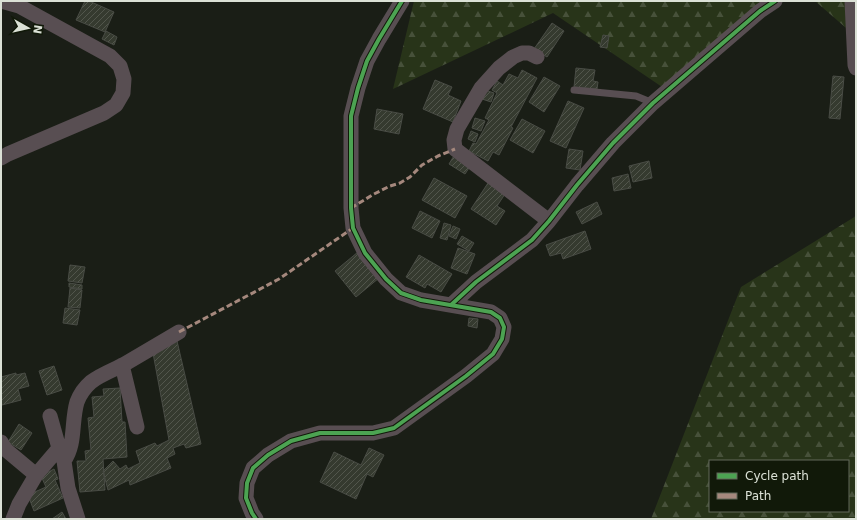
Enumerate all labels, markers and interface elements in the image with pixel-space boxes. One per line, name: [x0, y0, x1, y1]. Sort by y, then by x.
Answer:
north arrow: [8, 8, 48, 48]
text: N: [30, 24, 44, 35]
legend: [709, 460, 849, 512]
text: Cycle path: [745, 469, 809, 483]
text: Path: [745, 489, 771, 503]

